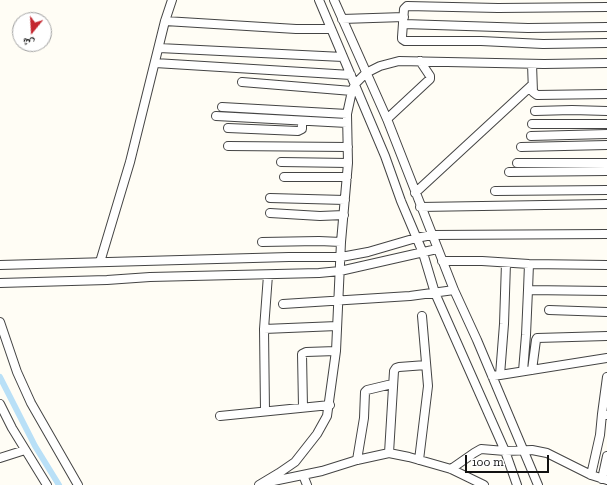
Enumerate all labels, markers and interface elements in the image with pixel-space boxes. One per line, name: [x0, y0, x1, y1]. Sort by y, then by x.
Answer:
north arrow: [12, 12, 52, 52]
text: ش: [21, 35, 36, 51]
scale bar: [467, 447, 551, 473]
text: 100 m: [472, 455, 504, 469]

